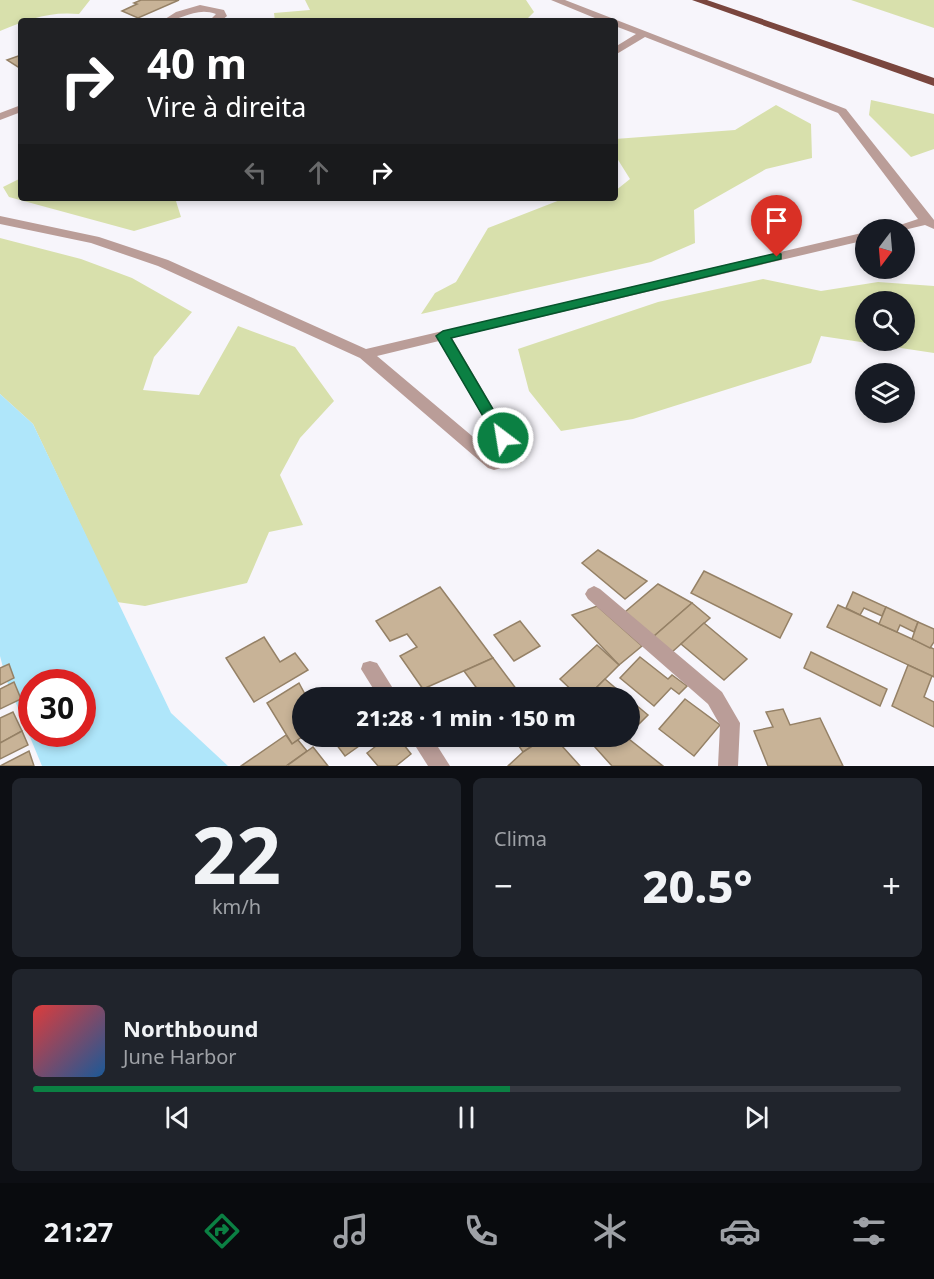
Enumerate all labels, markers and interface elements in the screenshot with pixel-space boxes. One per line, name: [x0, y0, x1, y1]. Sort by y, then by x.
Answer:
text: 40 m: [147, 34, 247, 91]
icon: right: [48, 42, 126, 120]
text: Vire à direita: [147, 88, 306, 125]
icon: left: [239, 156, 272, 189]
icon: ahead: [302, 156, 335, 189]
icon: right: [365, 156, 398, 189]
pin: [751, 195, 802, 257]
icon: arrive: [760, 204, 793, 237]
north arrow: [855, 219, 915, 279]
map controls: [855, 219, 915, 423]
button: search: [855, 291, 915, 351]
button: layers: [855, 363, 915, 423]
position arrow: [471, 406, 535, 470]
speed limit sign: 30: [18, 669, 96, 747]
text: 21:28 · 1 min · 150 m: [356, 702, 576, 732]
text: 22: [192, 801, 281, 907]
text: Clima: [494, 825, 547, 852]
text: 20.5°: [643, 855, 752, 916]
text: −: [494, 863, 513, 908]
text: +: [882, 863, 901, 908]
text: km/h: [212, 893, 261, 920]
text: Northbound: [123, 1013, 258, 1043]
text: June Harbor: [123, 1043, 237, 1070]
icon: previous: [161, 1101, 194, 1134]
icon: pause: [450, 1101, 483, 1134]
icon: next: [740, 1101, 773, 1134]
icon: directions: [201, 1210, 243, 1252]
icon: music: [330, 1210, 372, 1252]
icon: phone: [460, 1210, 502, 1252]
icon: climate: [589, 1210, 631, 1252]
icon: car: [719, 1210, 761, 1252]
icon: filters: [848, 1210, 890, 1252]
text: 21:27: [44, 1213, 113, 1250]

